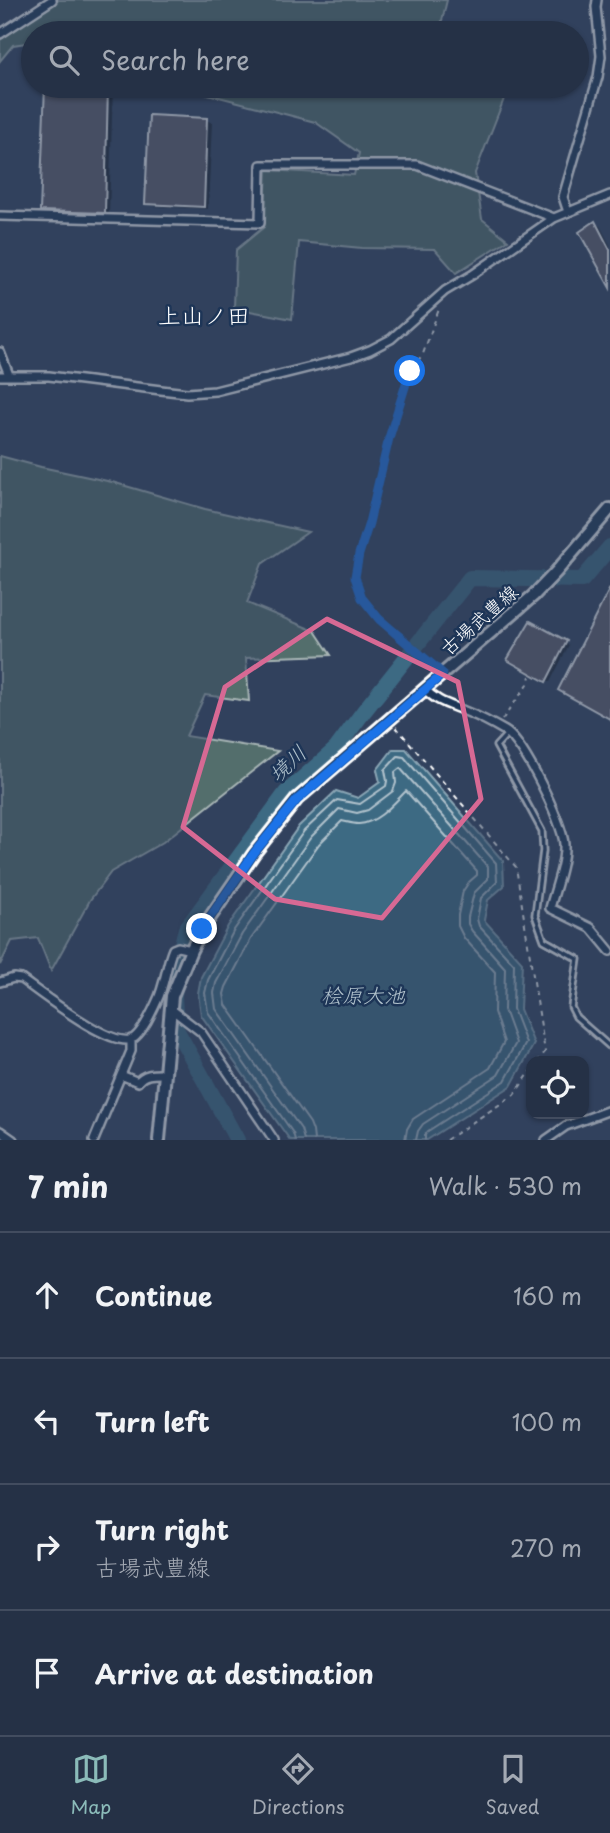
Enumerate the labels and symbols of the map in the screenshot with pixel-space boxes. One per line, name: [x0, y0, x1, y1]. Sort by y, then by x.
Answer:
district label: 上山ノ田: [158, 297, 250, 332]
route start: [394, 355, 425, 386]
street label: 古場武豊線: [433, 578, 523, 661]
water label: 境川: [260, 737, 313, 789]
route end: [186, 913, 217, 944]
water label: 桧原大池: [321, 978, 406, 1010]

